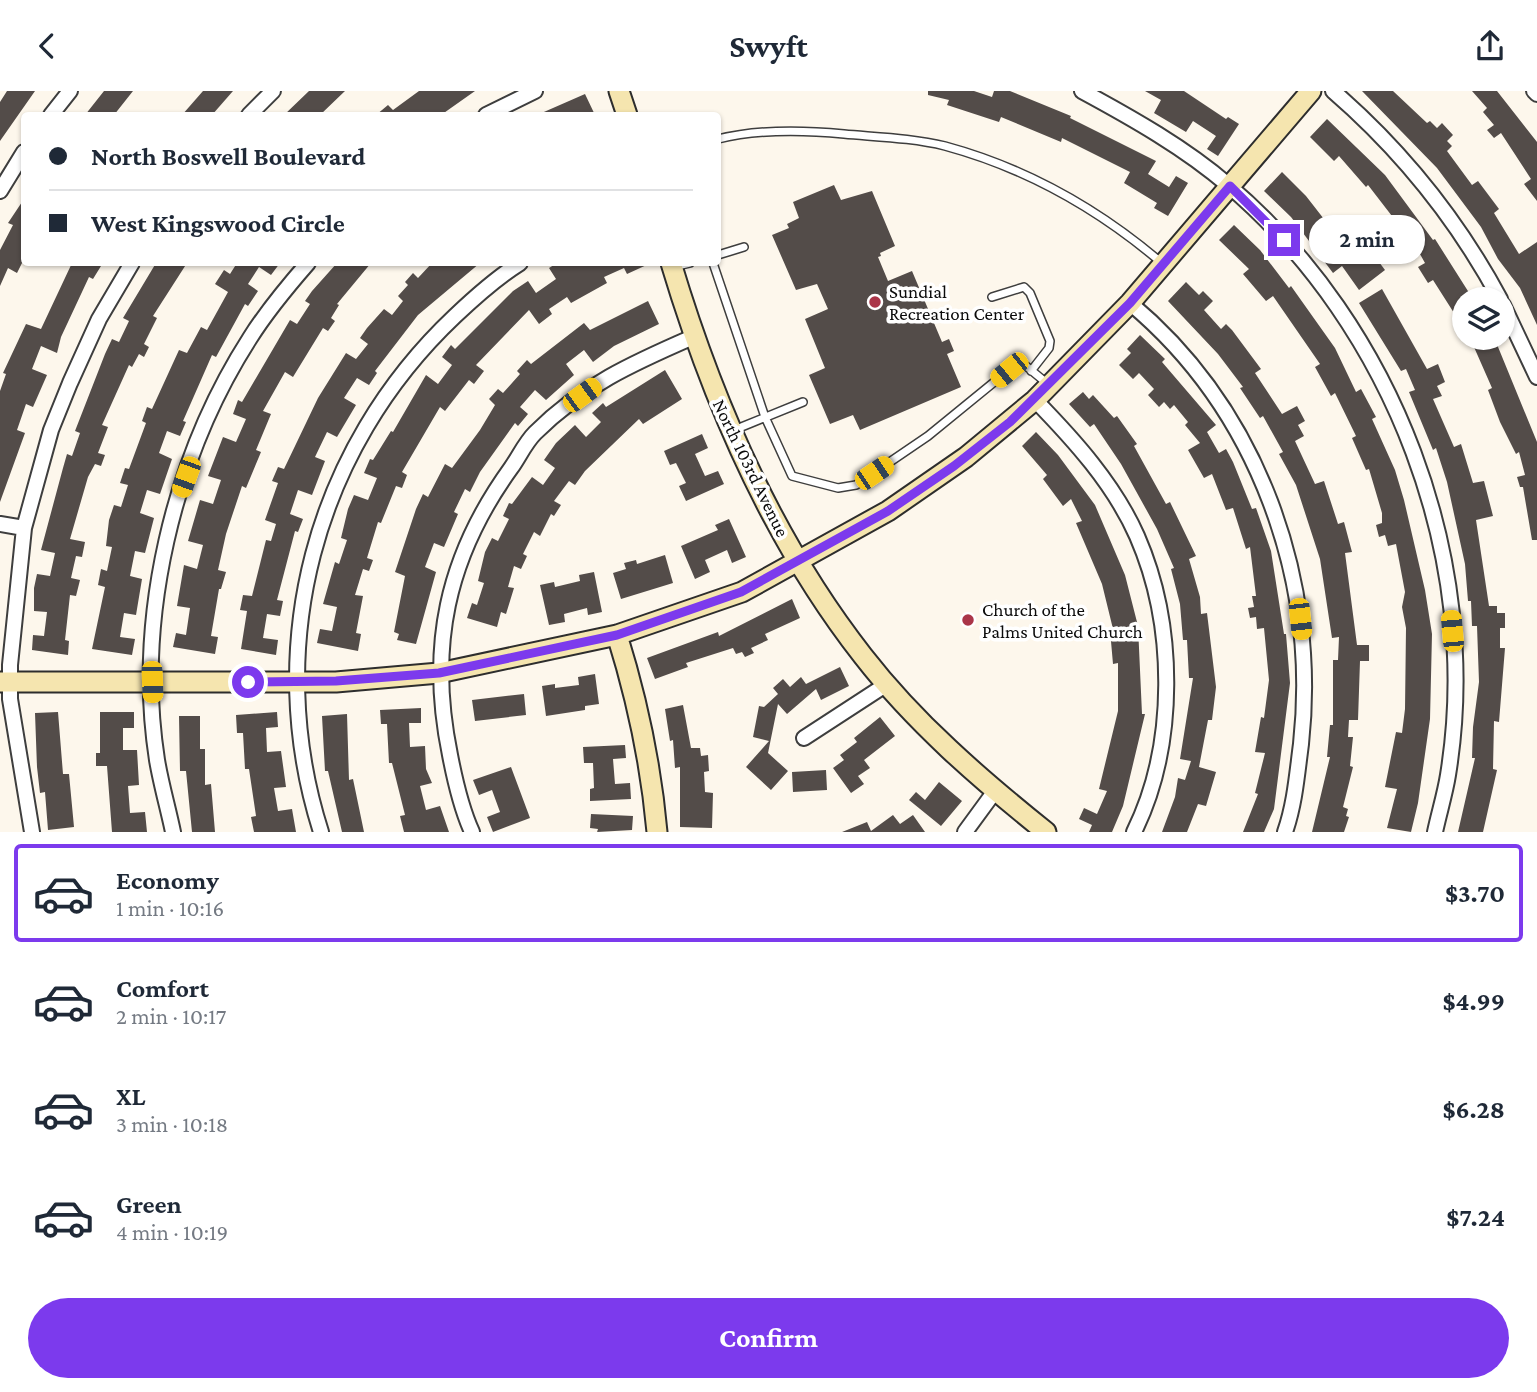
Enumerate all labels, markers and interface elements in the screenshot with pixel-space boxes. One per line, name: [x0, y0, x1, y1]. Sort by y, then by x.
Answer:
icon: back: [28, 27, 66, 65]
icon: share: [1471, 27, 1509, 65]
text: Swyft: [729, 28, 808, 64]
text: North Boswell Boulevard: [91, 142, 365, 171]
text: West Kingswood Circle: [91, 209, 345, 238]
callout: 2 min: [1308, 215, 1424, 265]
route end: [1268, 224, 1300, 256]
text: 2 min: [1339, 226, 1395, 252]
place label: Sundial Recreation Center: [889, 281, 1025, 324]
map controls: [1452, 287, 1515, 350]
button: layers: [1452, 287, 1515, 350]
marker: Sundial Recreation Center: [867, 294, 883, 310]
car: [987, 349, 1032, 391]
car: [559, 374, 606, 416]
street label: North 103rd Avenue: [709, 396, 793, 540]
car: [851, 453, 898, 493]
car: [169, 454, 204, 500]
car: [1288, 597, 1313, 641]
place label: Church of the Palms United Church: [982, 599, 1143, 642]
car: [1440, 609, 1465, 653]
marker: Church of the Palms United Church: [960, 612, 976, 628]
car: [141, 661, 164, 703]
route start: [232, 666, 264, 698]
icon: car: [32, 862, 95, 925]
text: Economy: [116, 866, 219, 895]
text: $3.70: [1445, 879, 1505, 908]
text: 1 min · 10:16: [116, 895, 224, 921]
icon: car: [32, 970, 95, 1033]
text: Comfort: [116, 974, 209, 1003]
text: $4.99: [1443, 987, 1505, 1016]
text: 2 min · 10:17: [116, 1003, 226, 1029]
icon: car: [32, 1078, 95, 1141]
text: XL: [116, 1082, 145, 1111]
text: $6.28: [1442, 1095, 1505, 1124]
text: 3 min · 10:18: [116, 1111, 228, 1137]
icon: car: [32, 1186, 95, 1249]
text: Green: [116, 1190, 182, 1219]
text: $7.24: [1446, 1203, 1505, 1232]
text: 4 min · 10:19: [116, 1219, 228, 1245]
button: Confirm: [28, 1298, 1509, 1378]

